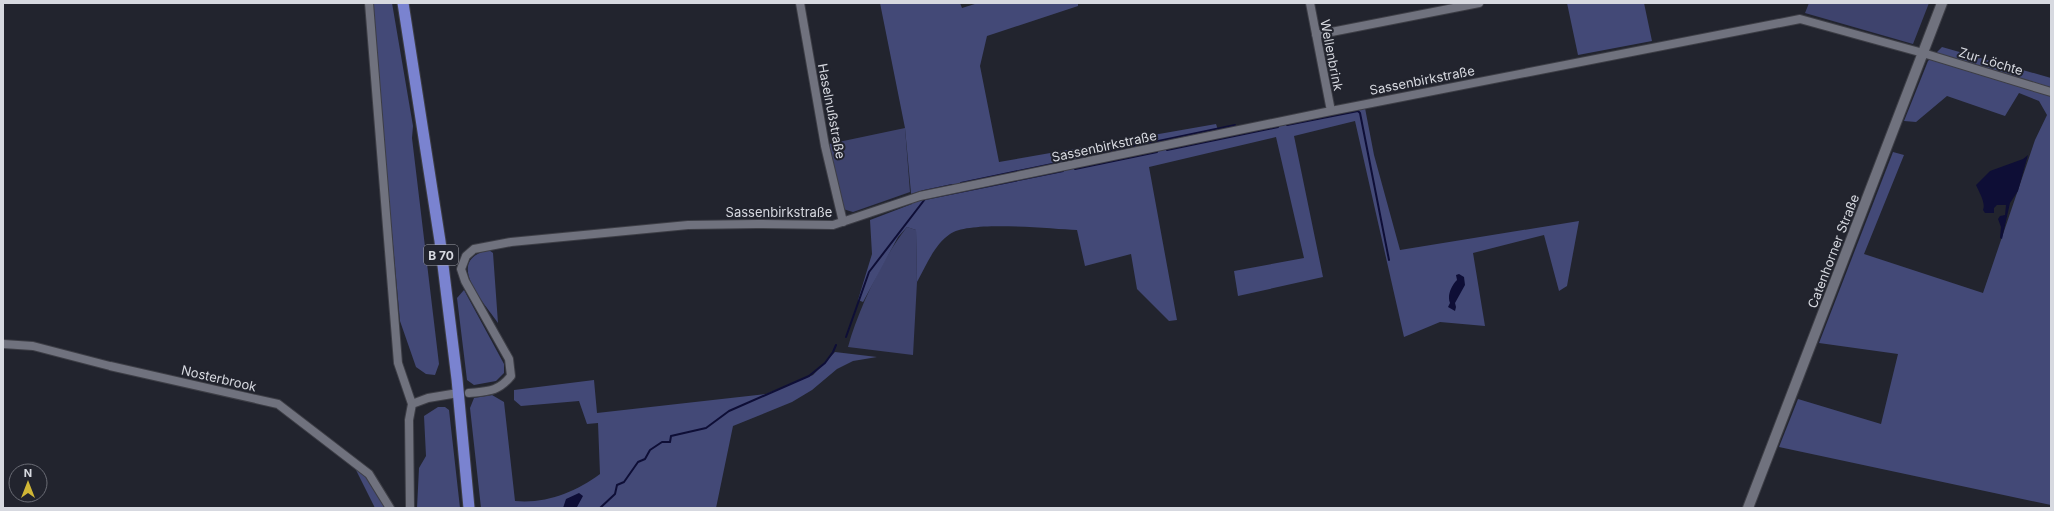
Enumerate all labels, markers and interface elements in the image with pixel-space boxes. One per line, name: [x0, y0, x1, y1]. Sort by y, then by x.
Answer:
street label: Wellenbrink: [1317, 18, 1347, 92]
street label: Zur Löchte: [1957, 44, 2025, 78]
street label: Haselnußstraße: [815, 62, 849, 160]
street label: Sassenbirkstraße: [1368, 62, 1476, 98]
street label: Sassenbirkstraße: [1050, 127, 1158, 165]
street label: Catenhorner Straße: [1804, 192, 1862, 310]
street label: Sassenbirkstraße: [726, 204, 832, 220]
road number: B 70: [424, 245, 458, 265]
street label: Nosterbrook: [180, 362, 258, 394]
north arrow: [8, 463, 48, 503]
text: N: [24, 466, 32, 480]

